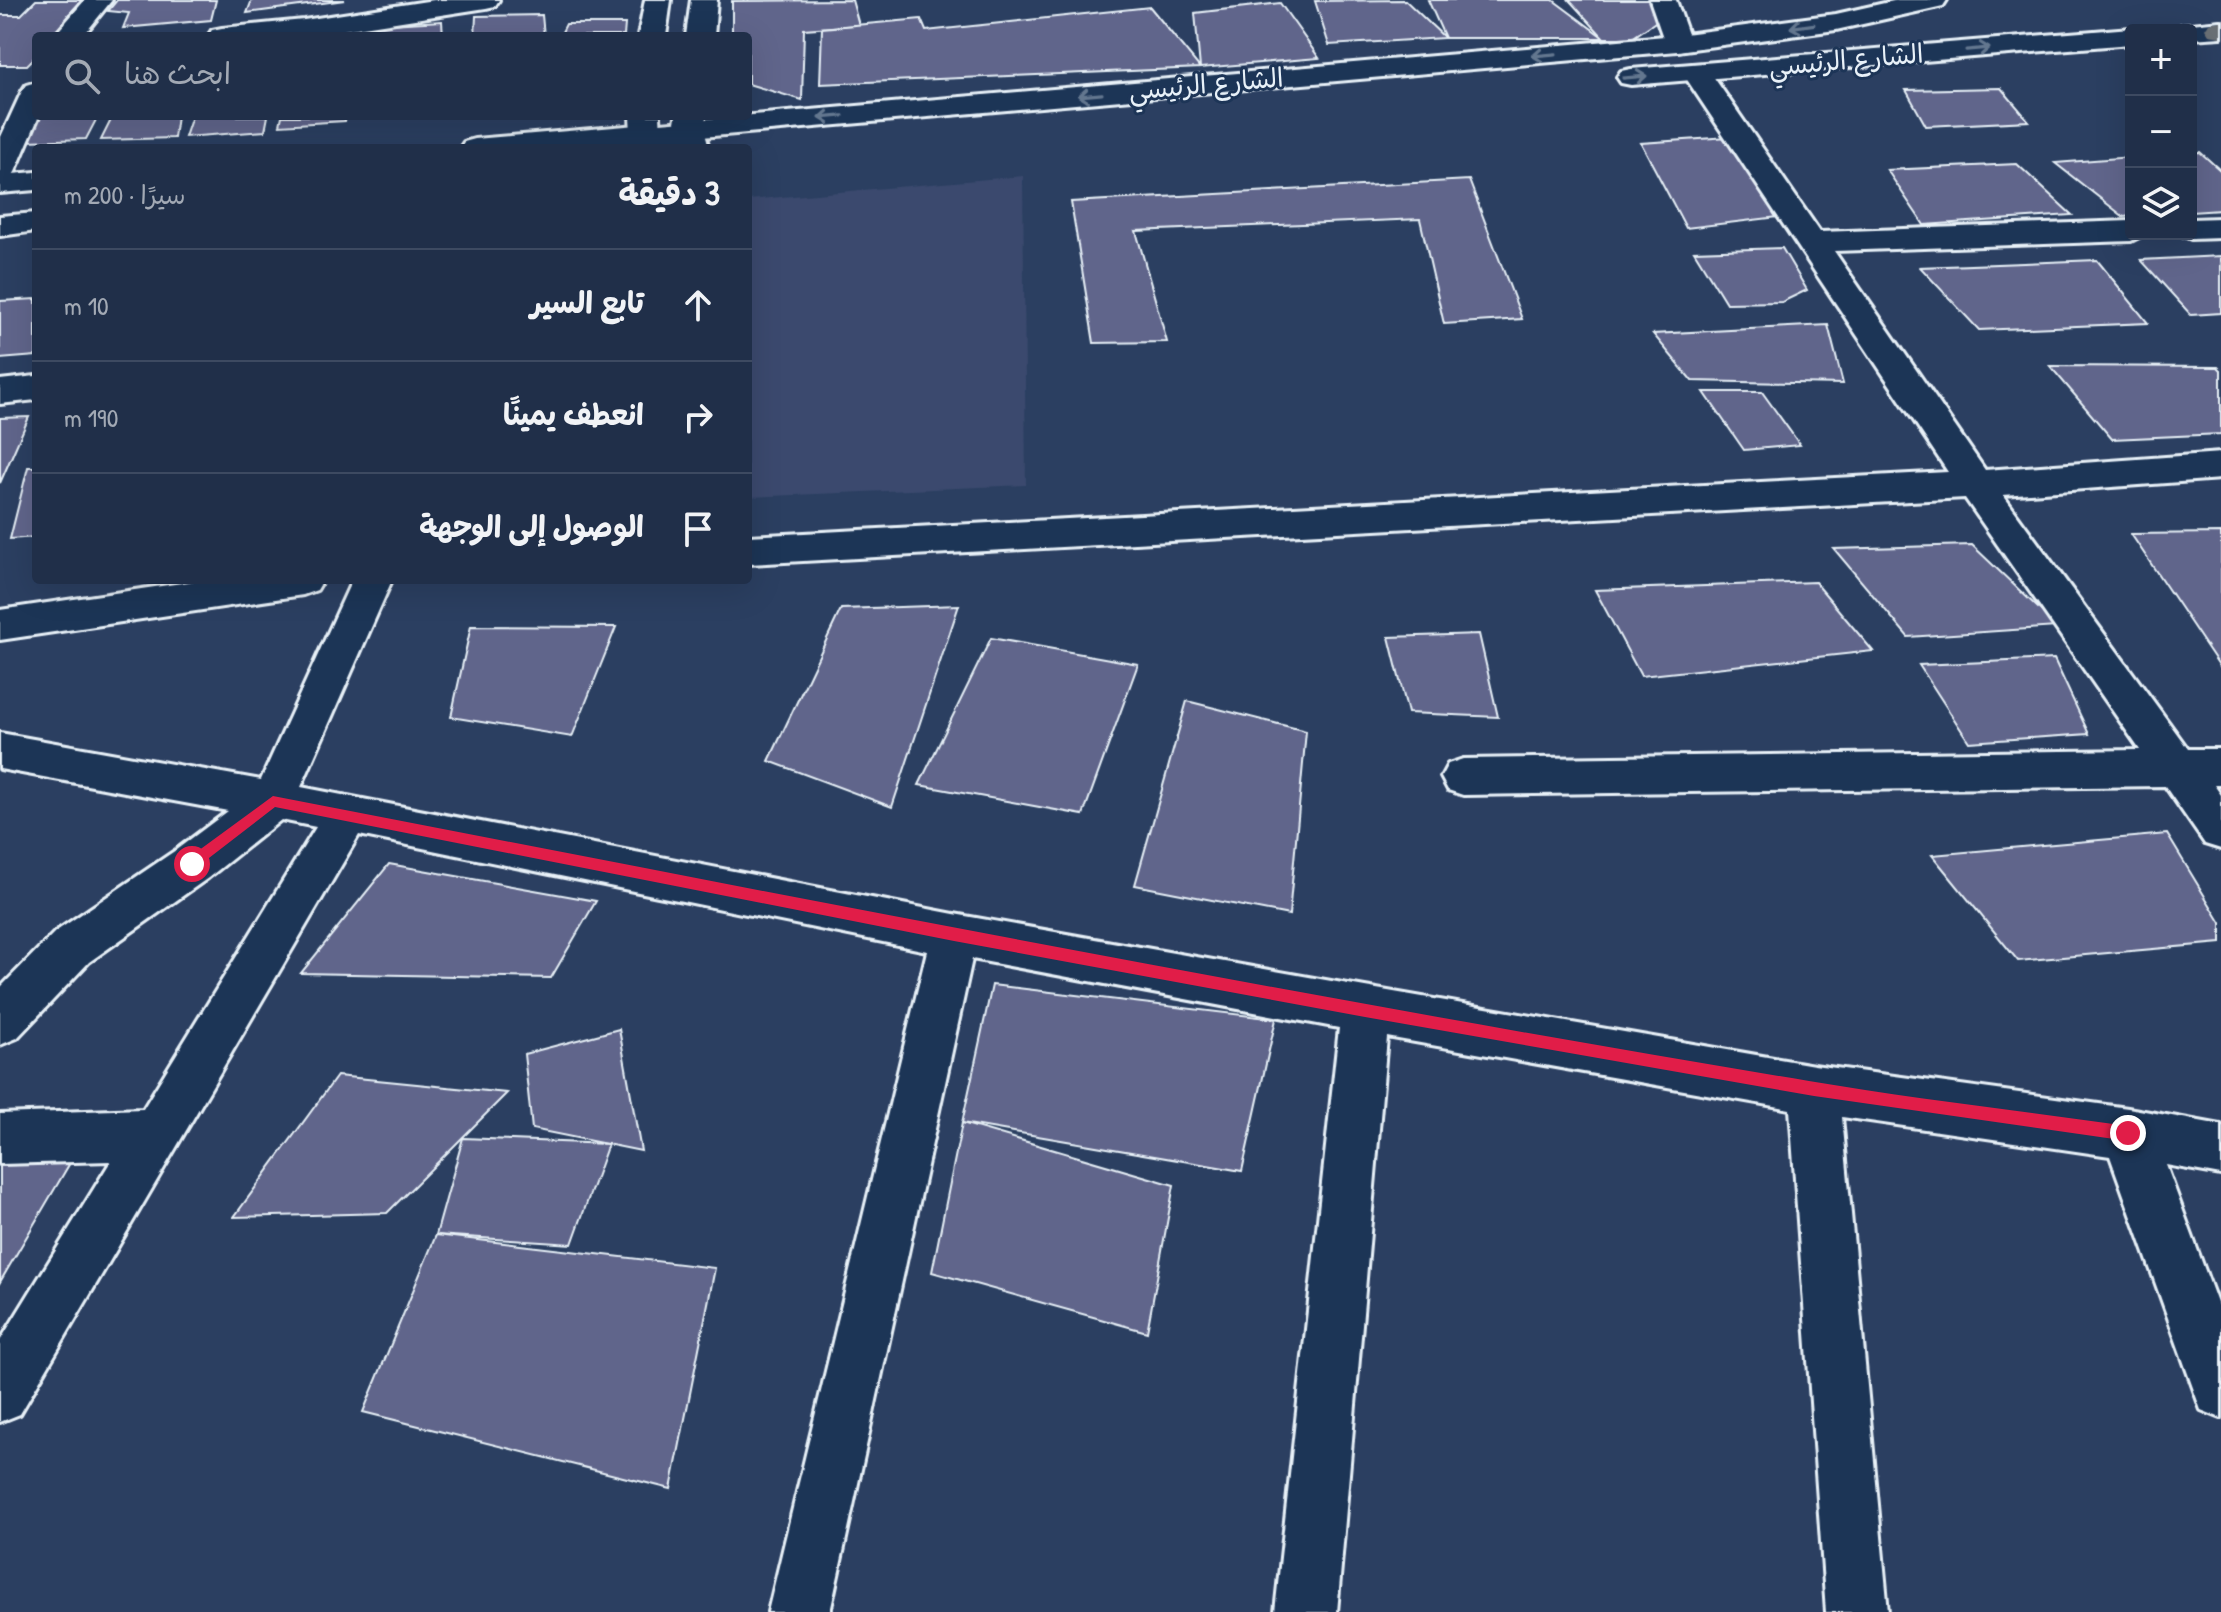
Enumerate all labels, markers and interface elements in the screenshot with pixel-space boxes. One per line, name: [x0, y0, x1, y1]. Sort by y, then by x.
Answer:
one-way arrow: [1790, 19, 1815, 34]
map controls: [2125, 24, 2197, 240]
button: +: [2125, 24, 2197, 96]
search box: [32, 32, 752, 120]
street label: الشارع الرئيسي: [1767, 35, 1925, 90]
one-way arrow: [1964, 41, 1991, 56]
one-way arrow: [1531, 48, 1558, 63]
text: ابحث هنا: [124, 53, 231, 93]
icon: search: [60, 54, 104, 98]
street label: الشارع الرئيسي: [1127, 59, 1285, 114]
one-way arrow: [1621, 69, 1648, 84]
one-way arrow: [1077, 87, 1104, 102]
button: −: [2125, 96, 2197, 168]
one-way arrow: [818, 110, 845, 125]
button: layers: [2125, 168, 2197, 240]
text: 3 دقيقة: [619, 170, 720, 216]
text: سيرًا · 200 m: [64, 177, 186, 212]
text: تابع السير: [530, 282, 644, 322]
icon: ahead: [676, 283, 720, 327]
text: 10 m: [64, 288, 109, 323]
text: انعطف يمينًا: [503, 394, 644, 434]
icon: right: [676, 395, 720, 439]
text: 190 m: [64, 400, 118, 435]
text: الوصول إلى الوجهة: [419, 506, 644, 546]
icon: arrive: [676, 507, 720, 551]
route start: [174, 846, 210, 882]
route end: [2110, 1115, 2146, 1151]

